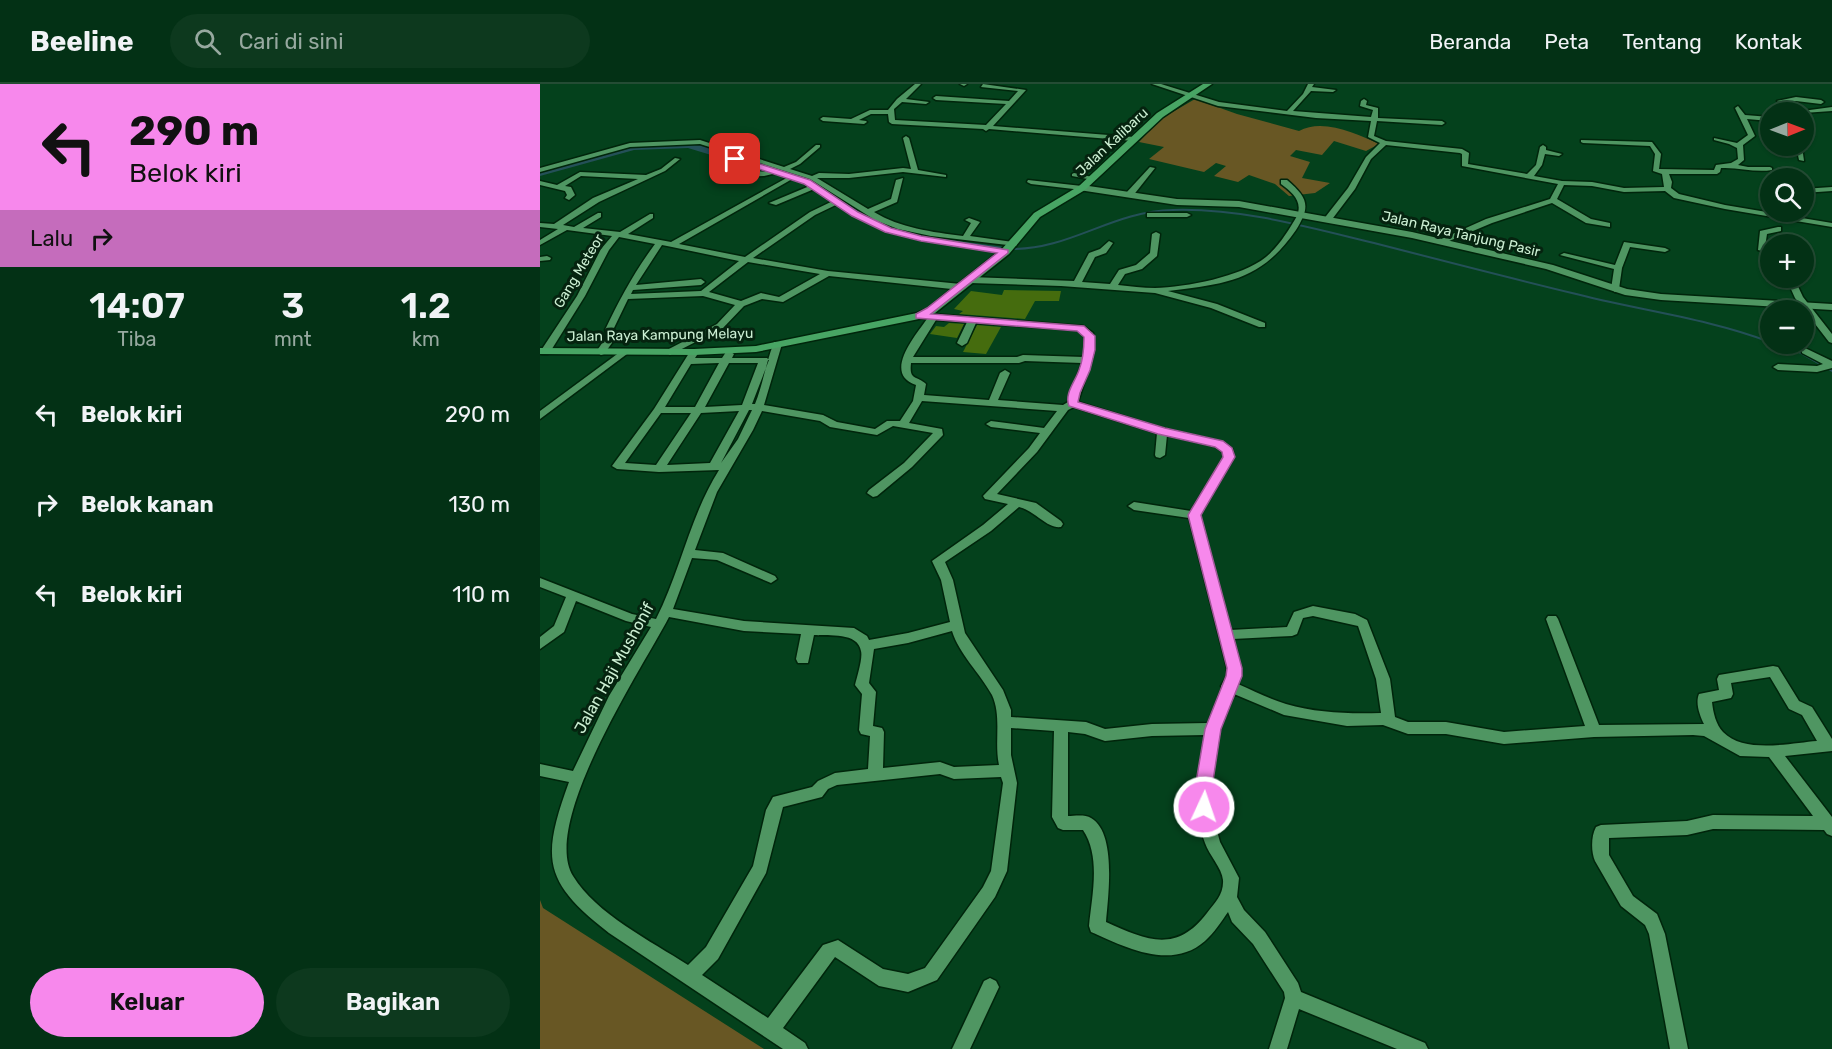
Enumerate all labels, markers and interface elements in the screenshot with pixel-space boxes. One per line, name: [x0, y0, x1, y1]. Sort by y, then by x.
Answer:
search box: [170, 14, 590, 68]
text: Beeline: [30, 25, 134, 58]
icon: search: [191, 25, 224, 58]
text: Cari di sini: [239, 28, 344, 55]
text: Beranda: [1429, 29, 1511, 54]
text: Peta: [1544, 29, 1589, 54]
text: Tentang: [1622, 29, 1702, 54]
text: Kontak: [1735, 29, 1802, 54]
north arrow: [1760, 102, 1814, 156]
map controls: [1760, 102, 1814, 354]
street label: Jalan Kalibaru: [1072, 104, 1152, 180]
text: 290 m: [129, 106, 259, 156]
icon: left: [30, 108, 108, 186]
pin: [709, 133, 760, 184]
icon: arrive: [718, 142, 751, 175]
text: Belok kiri: [129, 157, 242, 189]
button: search: [1760, 168, 1814, 222]
street label: Jalan Raya Tanjung Pasir: [1380, 207, 1543, 261]
icon: right: [85, 222, 118, 255]
text: Lalu: [30, 225, 73, 252]
street label: Gang Meteor: [550, 230, 608, 311]
button: +: [1760, 234, 1814, 288]
text: 14:07: [89, 284, 185, 327]
text: 3: [281, 284, 304, 327]
text: 1.2: [401, 284, 451, 327]
button: −: [1760, 300, 1814, 354]
street label: Jalan Raya Kampung Melayu: [567, 325, 753, 345]
text: Tiba: [117, 327, 157, 351]
text: mnt: [274, 327, 312, 351]
text: km: [412, 327, 440, 351]
icon: left: [30, 398, 63, 431]
text: Belok kiri: [81, 401, 182, 428]
text: 290 m: [445, 401, 510, 428]
icon: right: [30, 488, 63, 521]
text: Belok kanan: [81, 491, 214, 518]
text: 130 m: [448, 491, 510, 518]
icon: left: [30, 578, 63, 611]
text: Belok kiri: [81, 581, 182, 608]
text: 110 m: [452, 581, 510, 608]
street label: Jalan Haji Mushonif: [570, 599, 658, 737]
position arrow: [1172, 775, 1236, 839]
button: Keluar: [30, 968, 264, 1037]
button: Bagikan: [276, 968, 510, 1037]

